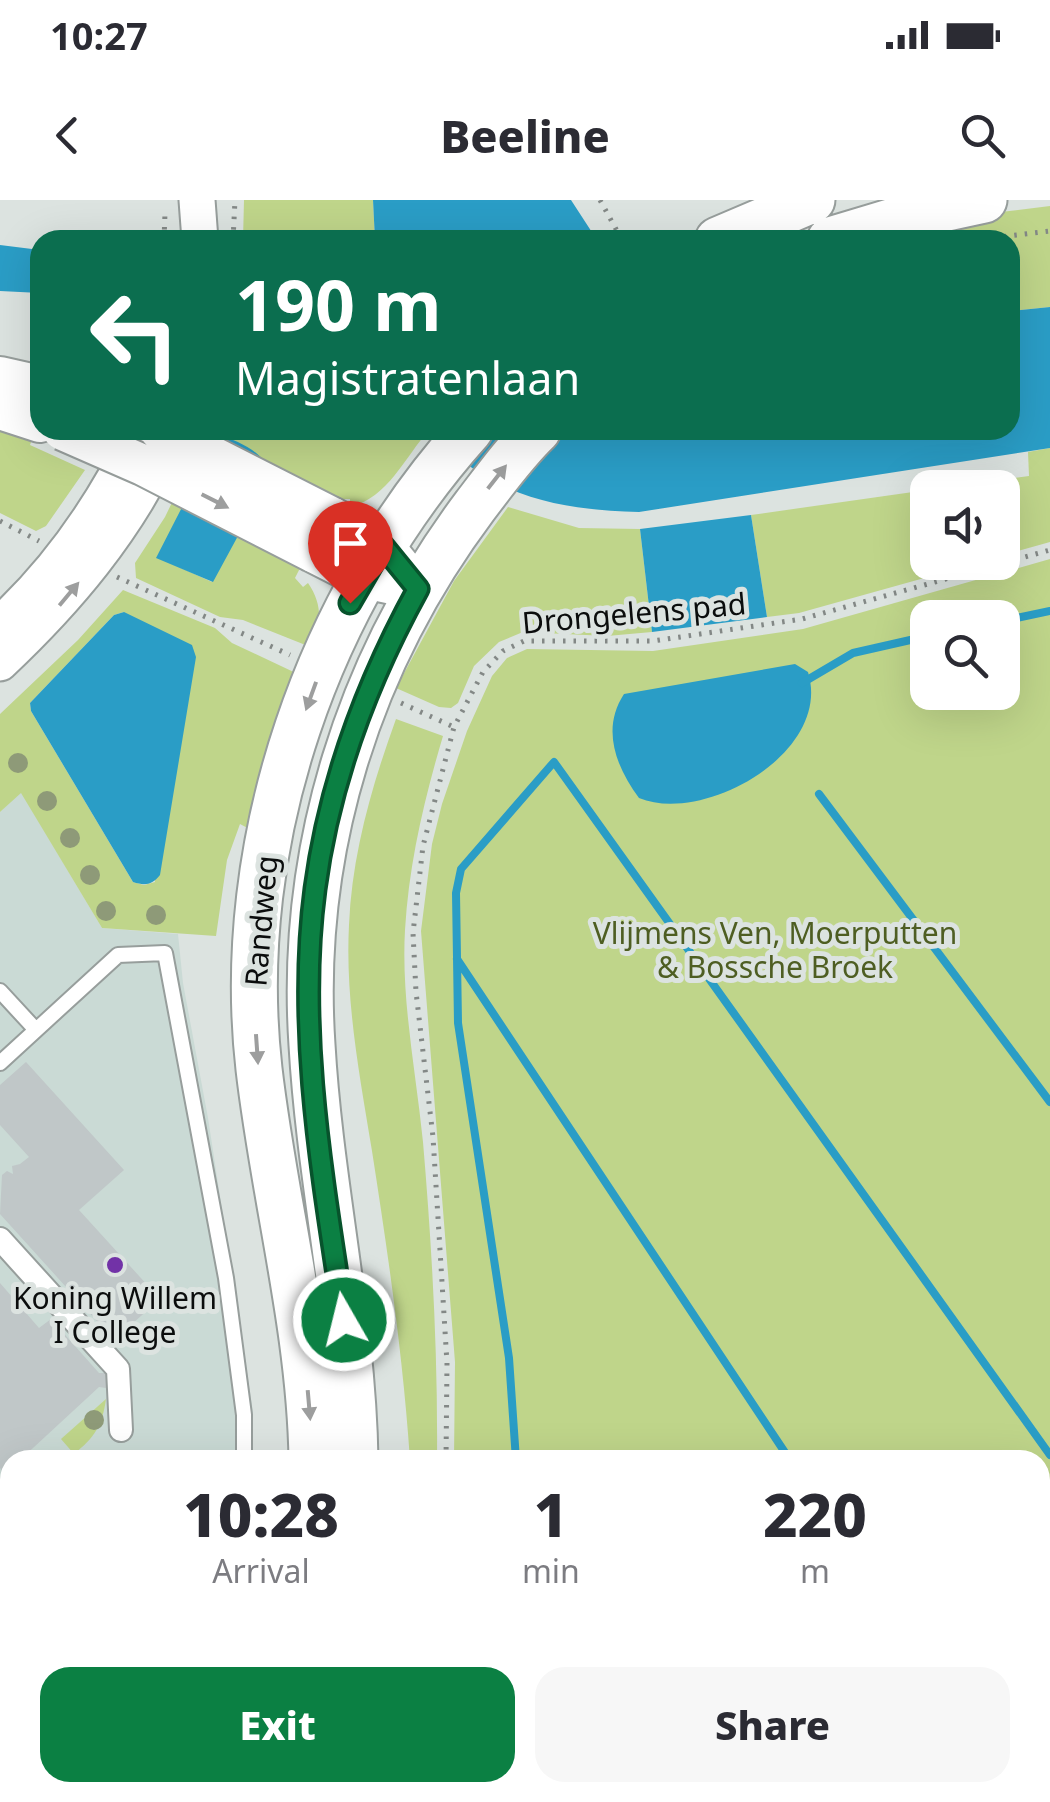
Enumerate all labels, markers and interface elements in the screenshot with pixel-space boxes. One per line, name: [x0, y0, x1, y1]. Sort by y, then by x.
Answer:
text: 10:27: [50, 9, 148, 61]
text: Beeline: [440, 105, 610, 166]
icon: back: [40, 108, 95, 163]
icon: search: [955, 108, 1010, 163]
text: 190 m: [235, 256, 442, 352]
icon: left: [70, 270, 200, 400]
text: Magistratenlaan: [235, 347, 580, 408]
one-way arrow: [486, 464, 507, 490]
map controls: [910, 470, 1020, 710]
button: sound: [910, 470, 1020, 580]
one-way arrow: [200, 492, 229, 509]
pin: [308, 501, 393, 604]
icon: arrive: [323, 516, 378, 571]
one-way arrow: [58, 582, 80, 607]
street label: Drongelens pad: [520, 582, 748, 643]
button: search: [910, 600, 1020, 710]
one-way arrow: [303, 681, 318, 711]
street label: Randweg: [234, 854, 287, 988]
park label: Vlijmens Ven, Moerputten & Bossche Broek: [593, 912, 957, 987]
one-way arrow: [249, 1034, 265, 1065]
marker: Koning Willem I College: [104, 1254, 126, 1276]
position arrow: [292, 1268, 396, 1372]
place label: Koning Willem I College: [13, 1277, 217, 1352]
one-way arrow: [302, 1390, 318, 1421]
text: 10:28: [183, 1473, 339, 1555]
text: 1: [534, 1473, 568, 1555]
text: 220: [763, 1473, 867, 1555]
text: Arrival: [212, 1549, 310, 1592]
text: min: [522, 1549, 580, 1592]
text: m: [800, 1549, 830, 1592]
button: Exit: [40, 1667, 515, 1782]
button: Share: [535, 1667, 1010, 1782]

